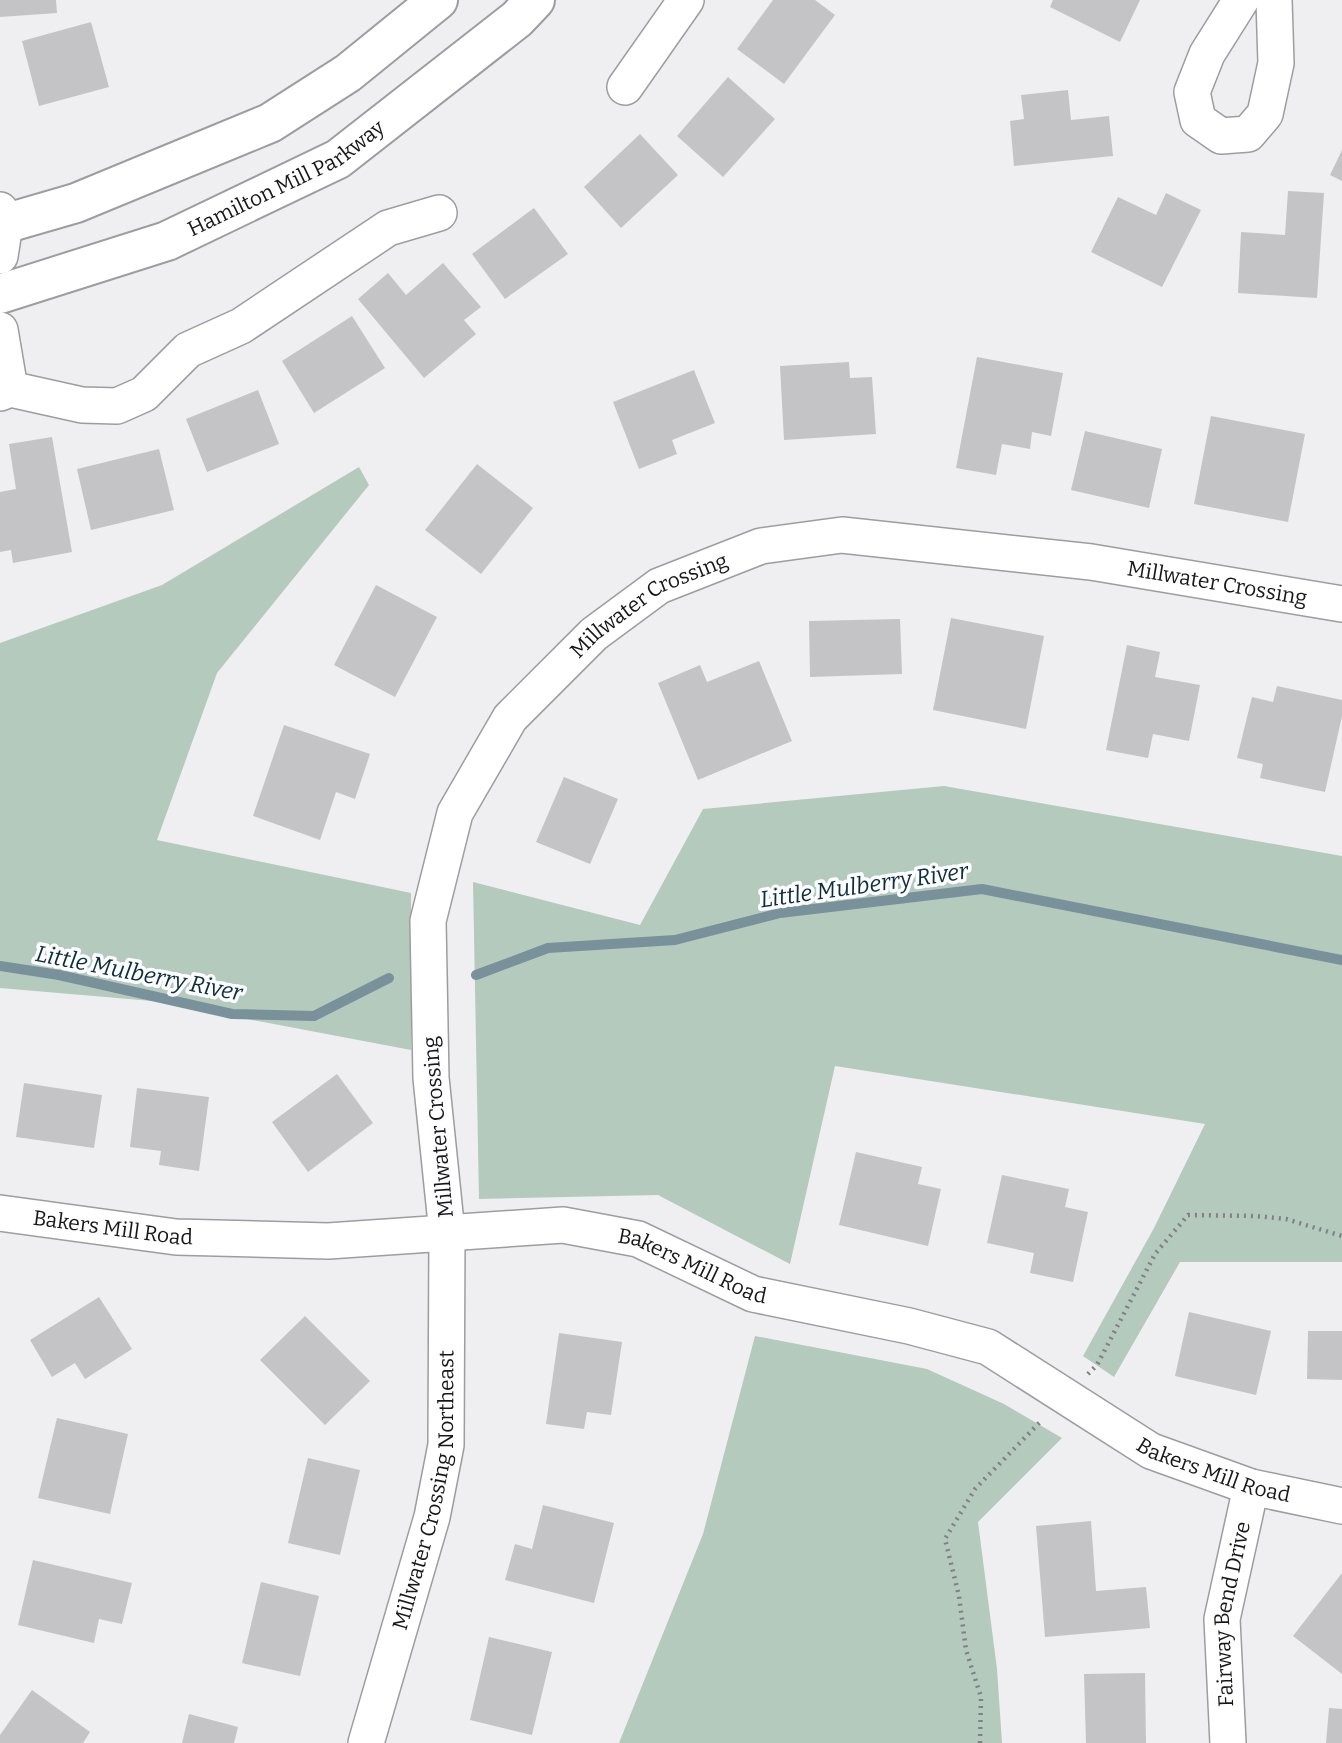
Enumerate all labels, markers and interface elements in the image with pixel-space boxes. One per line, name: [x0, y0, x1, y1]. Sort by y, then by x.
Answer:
street label: Hamilton Mill Parkway: [183, 114, 390, 242]
street label: Millwater Crossing: [565, 547, 732, 663]
street label: Millwater Crossing: [1125, 555, 1309, 611]
water label: Little Mulberry River: [758, 856, 972, 913]
water label: Little Mulberry River: [33, 939, 246, 1007]
street label: Millwater Crossing: [417, 1035, 459, 1219]
street label: Bakers Mill Road: [31, 1205, 193, 1251]
street label: Bakers Mill Road: [616, 1223, 769, 1309]
street label: Millwater Crossing Northeast: [387, 1350, 459, 1633]
street label: Bakers Mill Road: [1131, 1432, 1293, 1508]
street label: Fairway Bend Drive: [1209, 1519, 1256, 1707]

